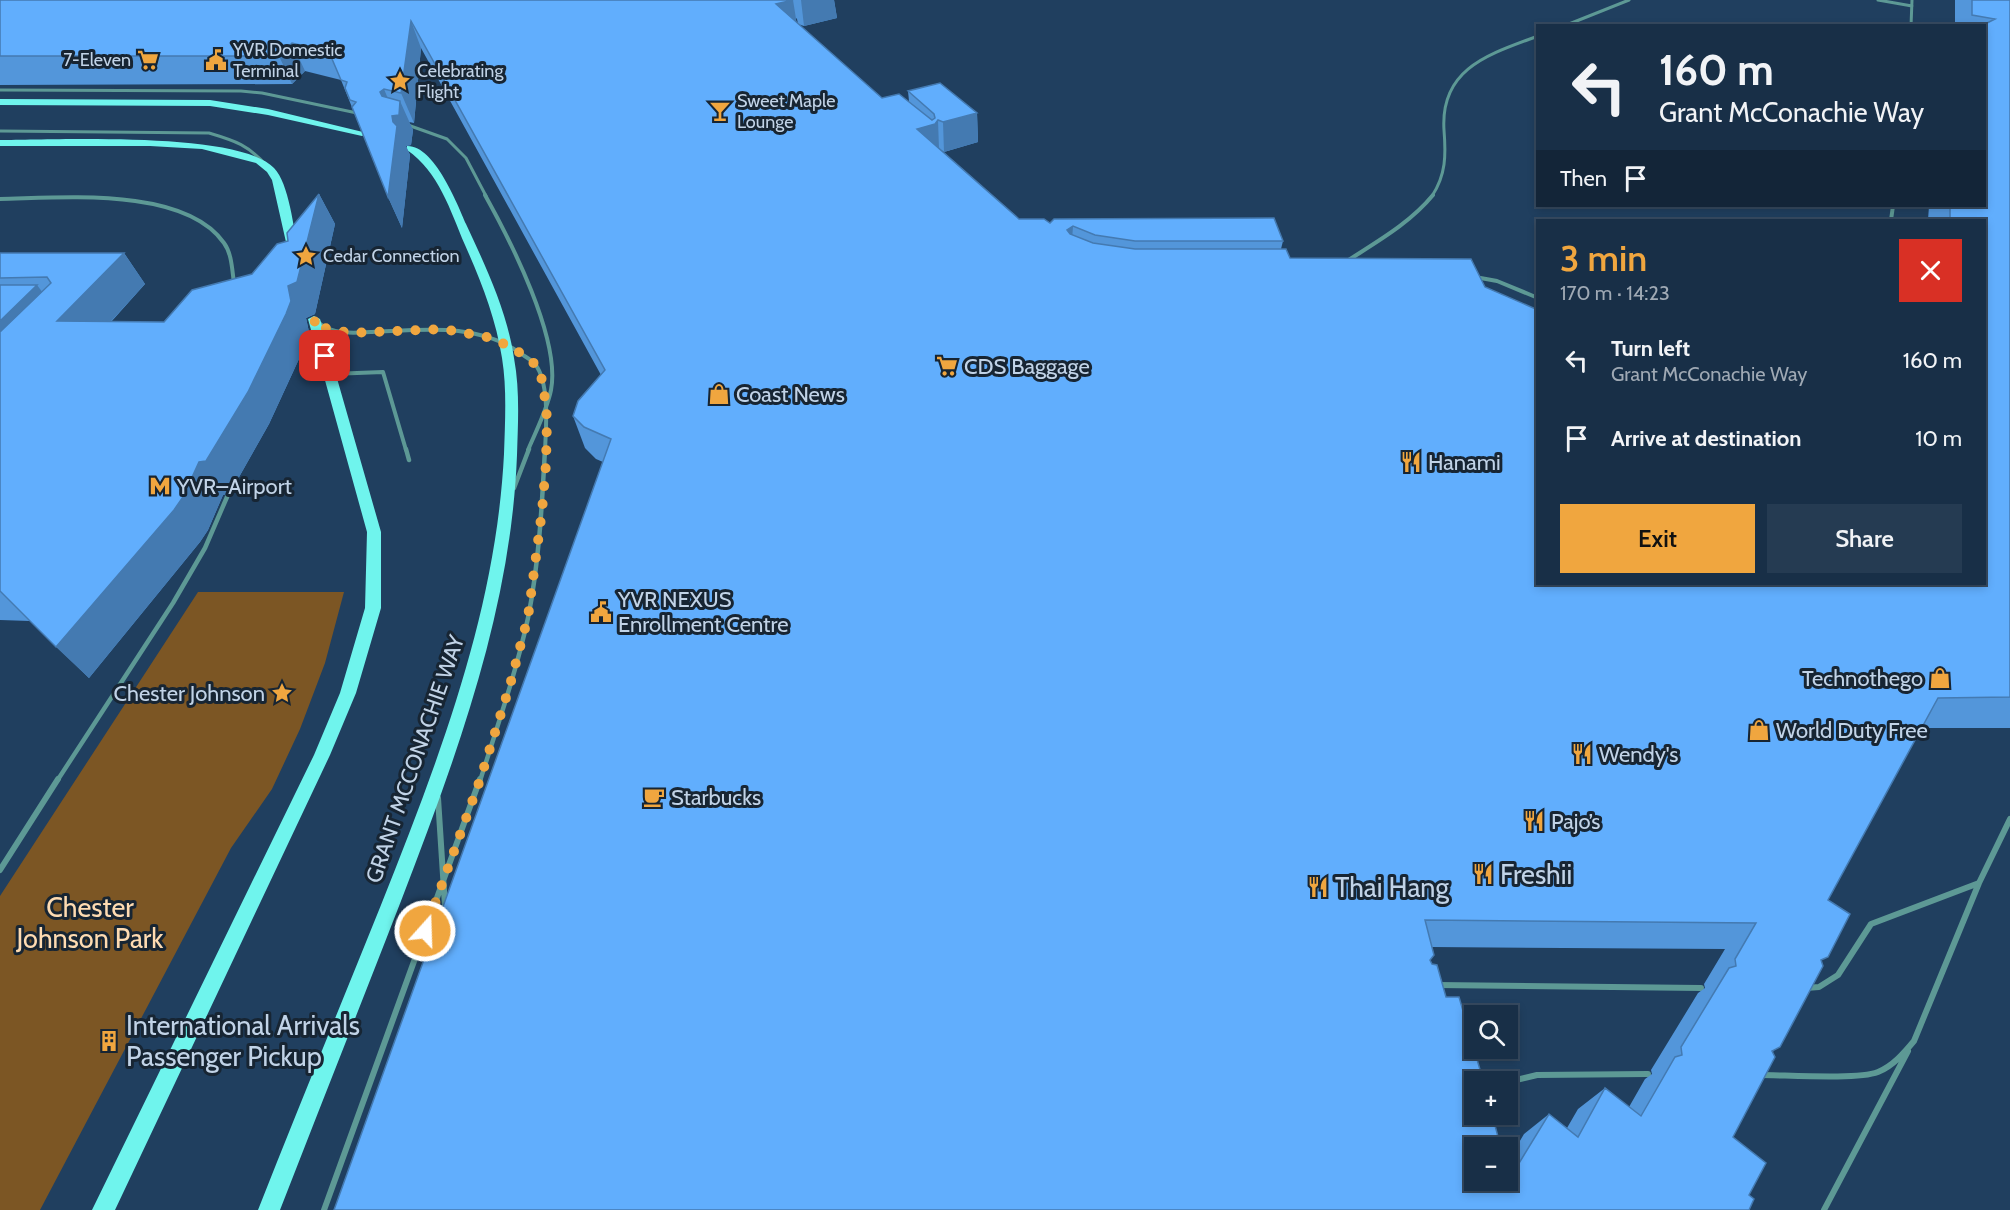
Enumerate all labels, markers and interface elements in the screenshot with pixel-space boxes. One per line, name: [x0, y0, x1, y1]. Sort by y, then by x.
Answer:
place label: YVR Domestic Terminal: [232, 39, 342, 82]
text: 160 m: [1659, 44, 1774, 96]
supermarket icon: 7-Eleven: [136, 48, 160, 72]
public building icon: YVR Domestic Terminal: [204, 48, 228, 72]
icon: left: [1560, 48, 1638, 126]
place label: 7-Eleven: [63, 49, 131, 71]
place label: Celebrating Flight: [417, 60, 504, 103]
place icon: Celebrating Flight: [388, 69, 412, 93]
place label: Sweet Maple Lounge: [737, 90, 835, 133]
text: Grant McConachie Way: [1659, 96, 1924, 129]
bar icon: Sweet Maple Lounge: [708, 99, 732, 123]
icon: arrive: [1619, 162, 1652, 195]
text: Then: [1560, 165, 1607, 192]
text: 3 min: [1560, 236, 1647, 280]
button: close: [1899, 239, 1962, 302]
place icon: Cedar Connection: [294, 244, 318, 268]
place label: Cedar Connection: [323, 245, 460, 267]
text: 170 m · 14:23: [1560, 281, 1670, 305]
pin: [299, 330, 350, 381]
text: Turn left: [1611, 335, 1690, 362]
icon: arrive: [308, 339, 341, 372]
icon: left: [1560, 344, 1593, 377]
text: 160 m: [1903, 347, 1962, 374]
place label: CDS Baggage: [964, 353, 1090, 380]
supermarket icon: CDS Baggage: [935, 354, 959, 378]
text: Grant McConachie Way: [1611, 362, 1807, 386]
place label: Coast News: [736, 381, 845, 408]
shop icon: Coast News: [707, 382, 731, 406]
icon: arrive: [1560, 422, 1593, 455]
text: Arrive at destination: [1611, 425, 1801, 452]
text: 10 m: [1915, 425, 1962, 452]
place label: Hanami: [1428, 449, 1501, 476]
restaurant icon: Hanami: [1399, 450, 1423, 474]
place label: YVR–Airport: [176, 473, 293, 500]
metro station icon: YVR–Airport: [148, 474, 172, 498]
button: Exit: [1560, 504, 1755, 573]
button: Share: [1767, 504, 1962, 573]
place label: YVR NEXUS Enrollment Centre: [617, 586, 788, 638]
public building icon: YVR NEXUS Enrollment Centre: [589, 600, 613, 624]
street label: GRANT MCCONACHIE WAY: [360, 631, 470, 886]
place label: Technothego: [1802, 665, 1923, 692]
shop icon: Technothego: [1928, 666, 1952, 690]
place label: Chester Johnson: [114, 680, 265, 707]
place icon: Chester Johnson: [270, 681, 294, 705]
place label: World Duty Free: [1776, 717, 1928, 744]
shop icon: World Duty Free: [1747, 718, 1771, 742]
place label: Wendy's: [1599, 741, 1678, 768]
restaurant icon: Wendy's: [1570, 742, 1594, 766]
place label: Starbucks: [671, 784, 761, 811]
cafe icon: Starbucks: [642, 785, 666, 809]
place label: Pajo’s: [1551, 808, 1600, 835]
restaurant icon: Pajo’s: [1522, 809, 1546, 833]
place label: Freshii: [1500, 858, 1572, 891]
restaurant icon: Freshii: [1471, 862, 1495, 886]
place label: Thai Hang: [1335, 871, 1449, 904]
restaurant icon: Thai Hang: [1306, 875, 1330, 899]
park label: Chester Johnson Park: [16, 891, 164, 955]
position arrow: [393, 899, 457, 963]
map controls: [1464, 1005, 1518, 1191]
button: search: [1464, 1005, 1518, 1059]
place label: International Arrivals Passenger Pickup: [126, 1009, 360, 1073]
building icon: International Arrivals Passenger Pickup: [97, 1029, 121, 1053]
button: +: [1464, 1071, 1518, 1125]
button: −: [1464, 1137, 1518, 1191]

